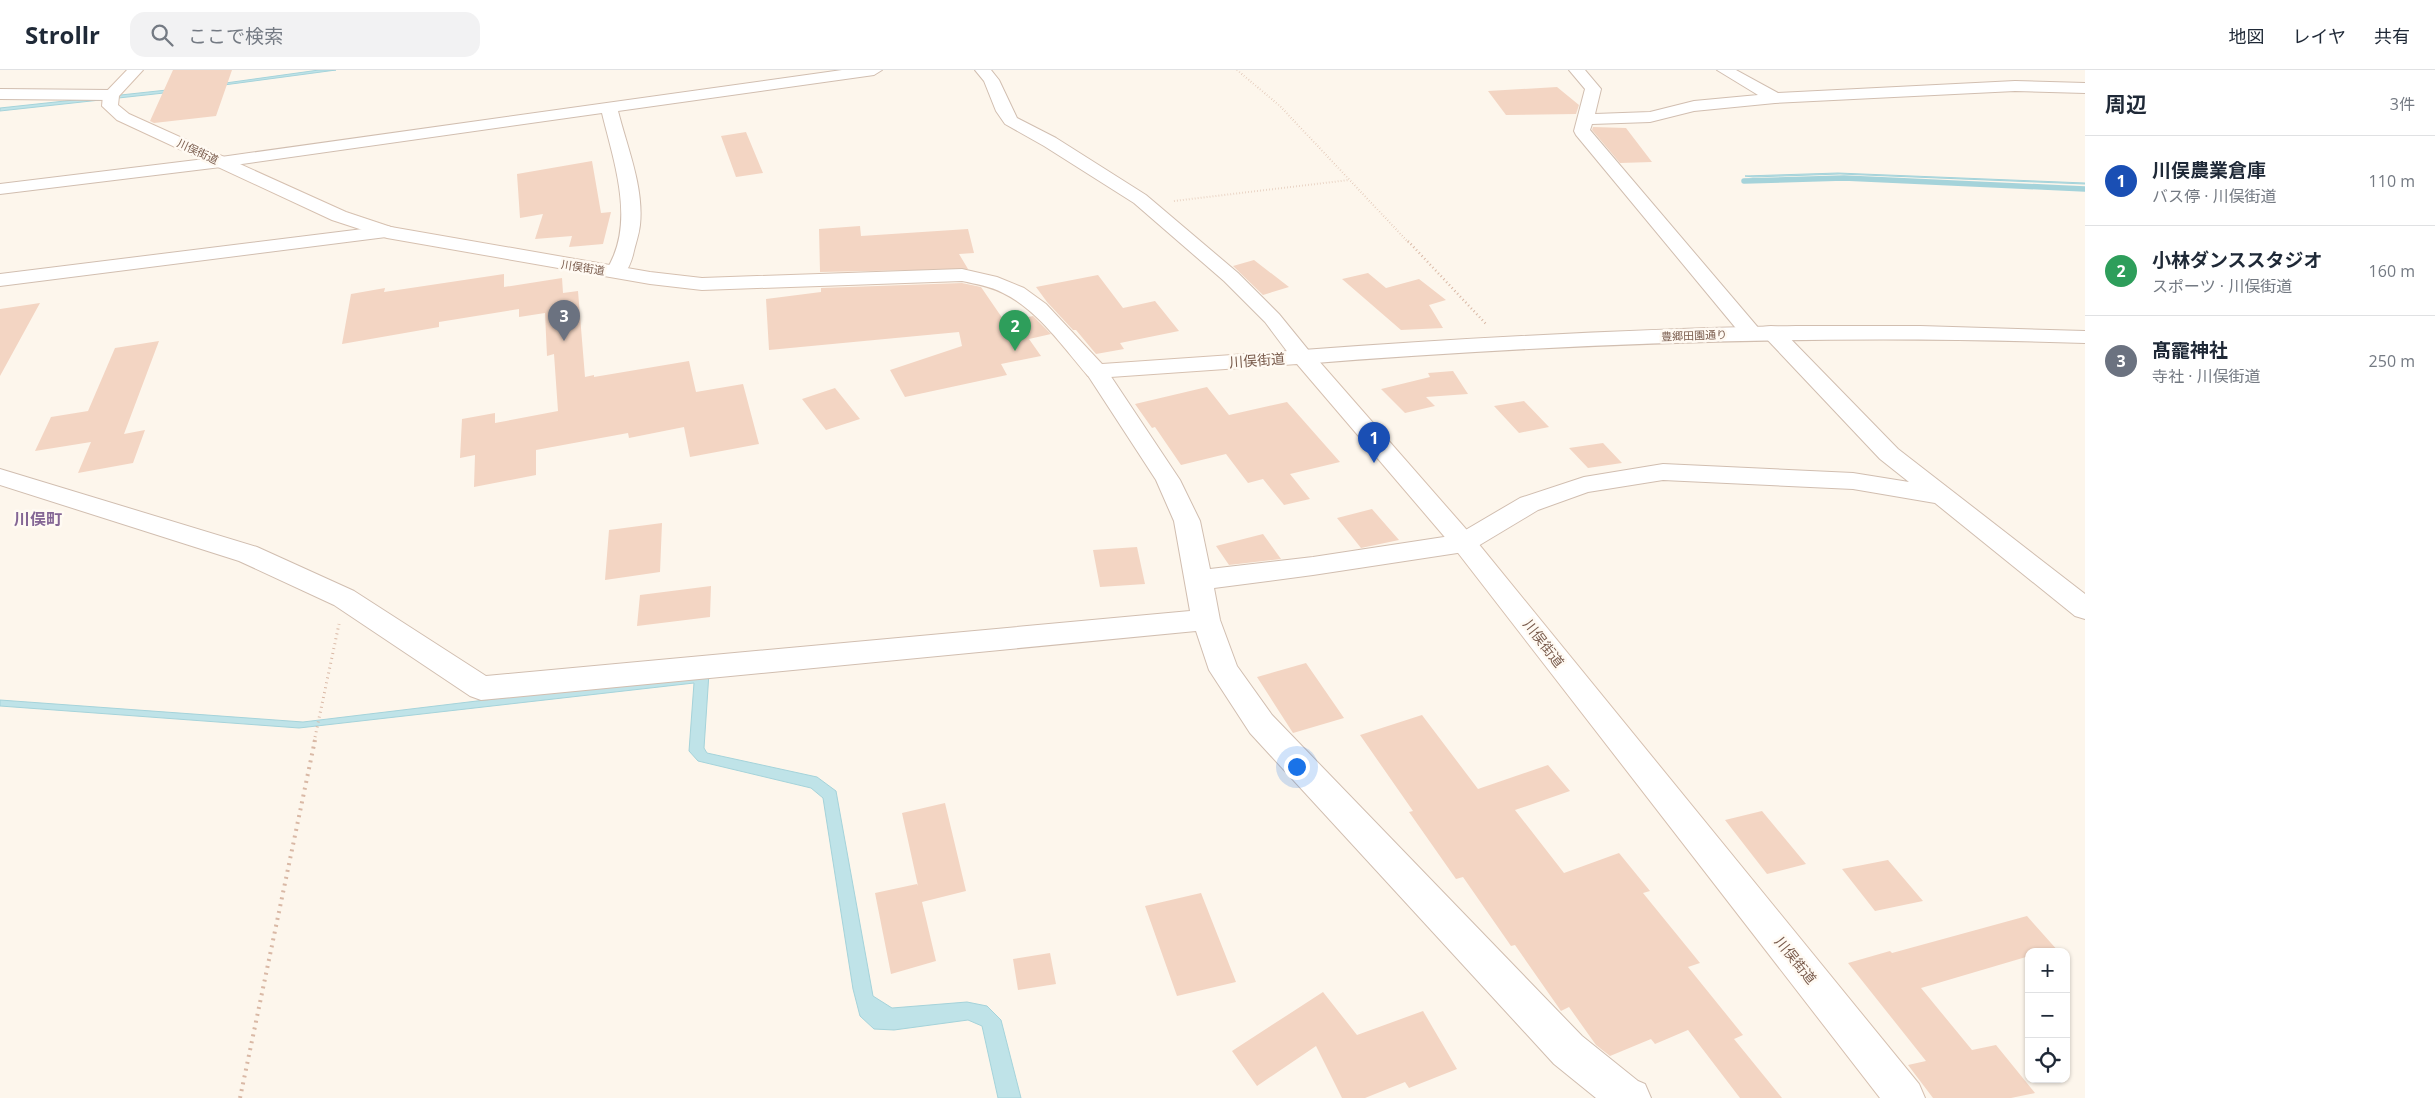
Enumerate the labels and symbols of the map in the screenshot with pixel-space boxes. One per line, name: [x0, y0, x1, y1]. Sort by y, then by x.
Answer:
street label: 川俣街道: [175, 135, 221, 167]
street label: 川俣街道: [560, 256, 606, 278]
pin: 3: [548, 300, 580, 341]
pin: 2: [999, 310, 1031, 351]
street label: 豊郷田園通り: [1661, 326, 1727, 344]
street label: 川俣街道: [1228, 349, 1286, 371]
pin: 1: [1358, 422, 1390, 463]
district label: 川俣町: [14, 508, 62, 530]
street label: 川俣街道: [1519, 615, 1569, 671]
your location: [1284, 754, 1310, 780]
street label: 川俣街道: [1771, 932, 1821, 988]

